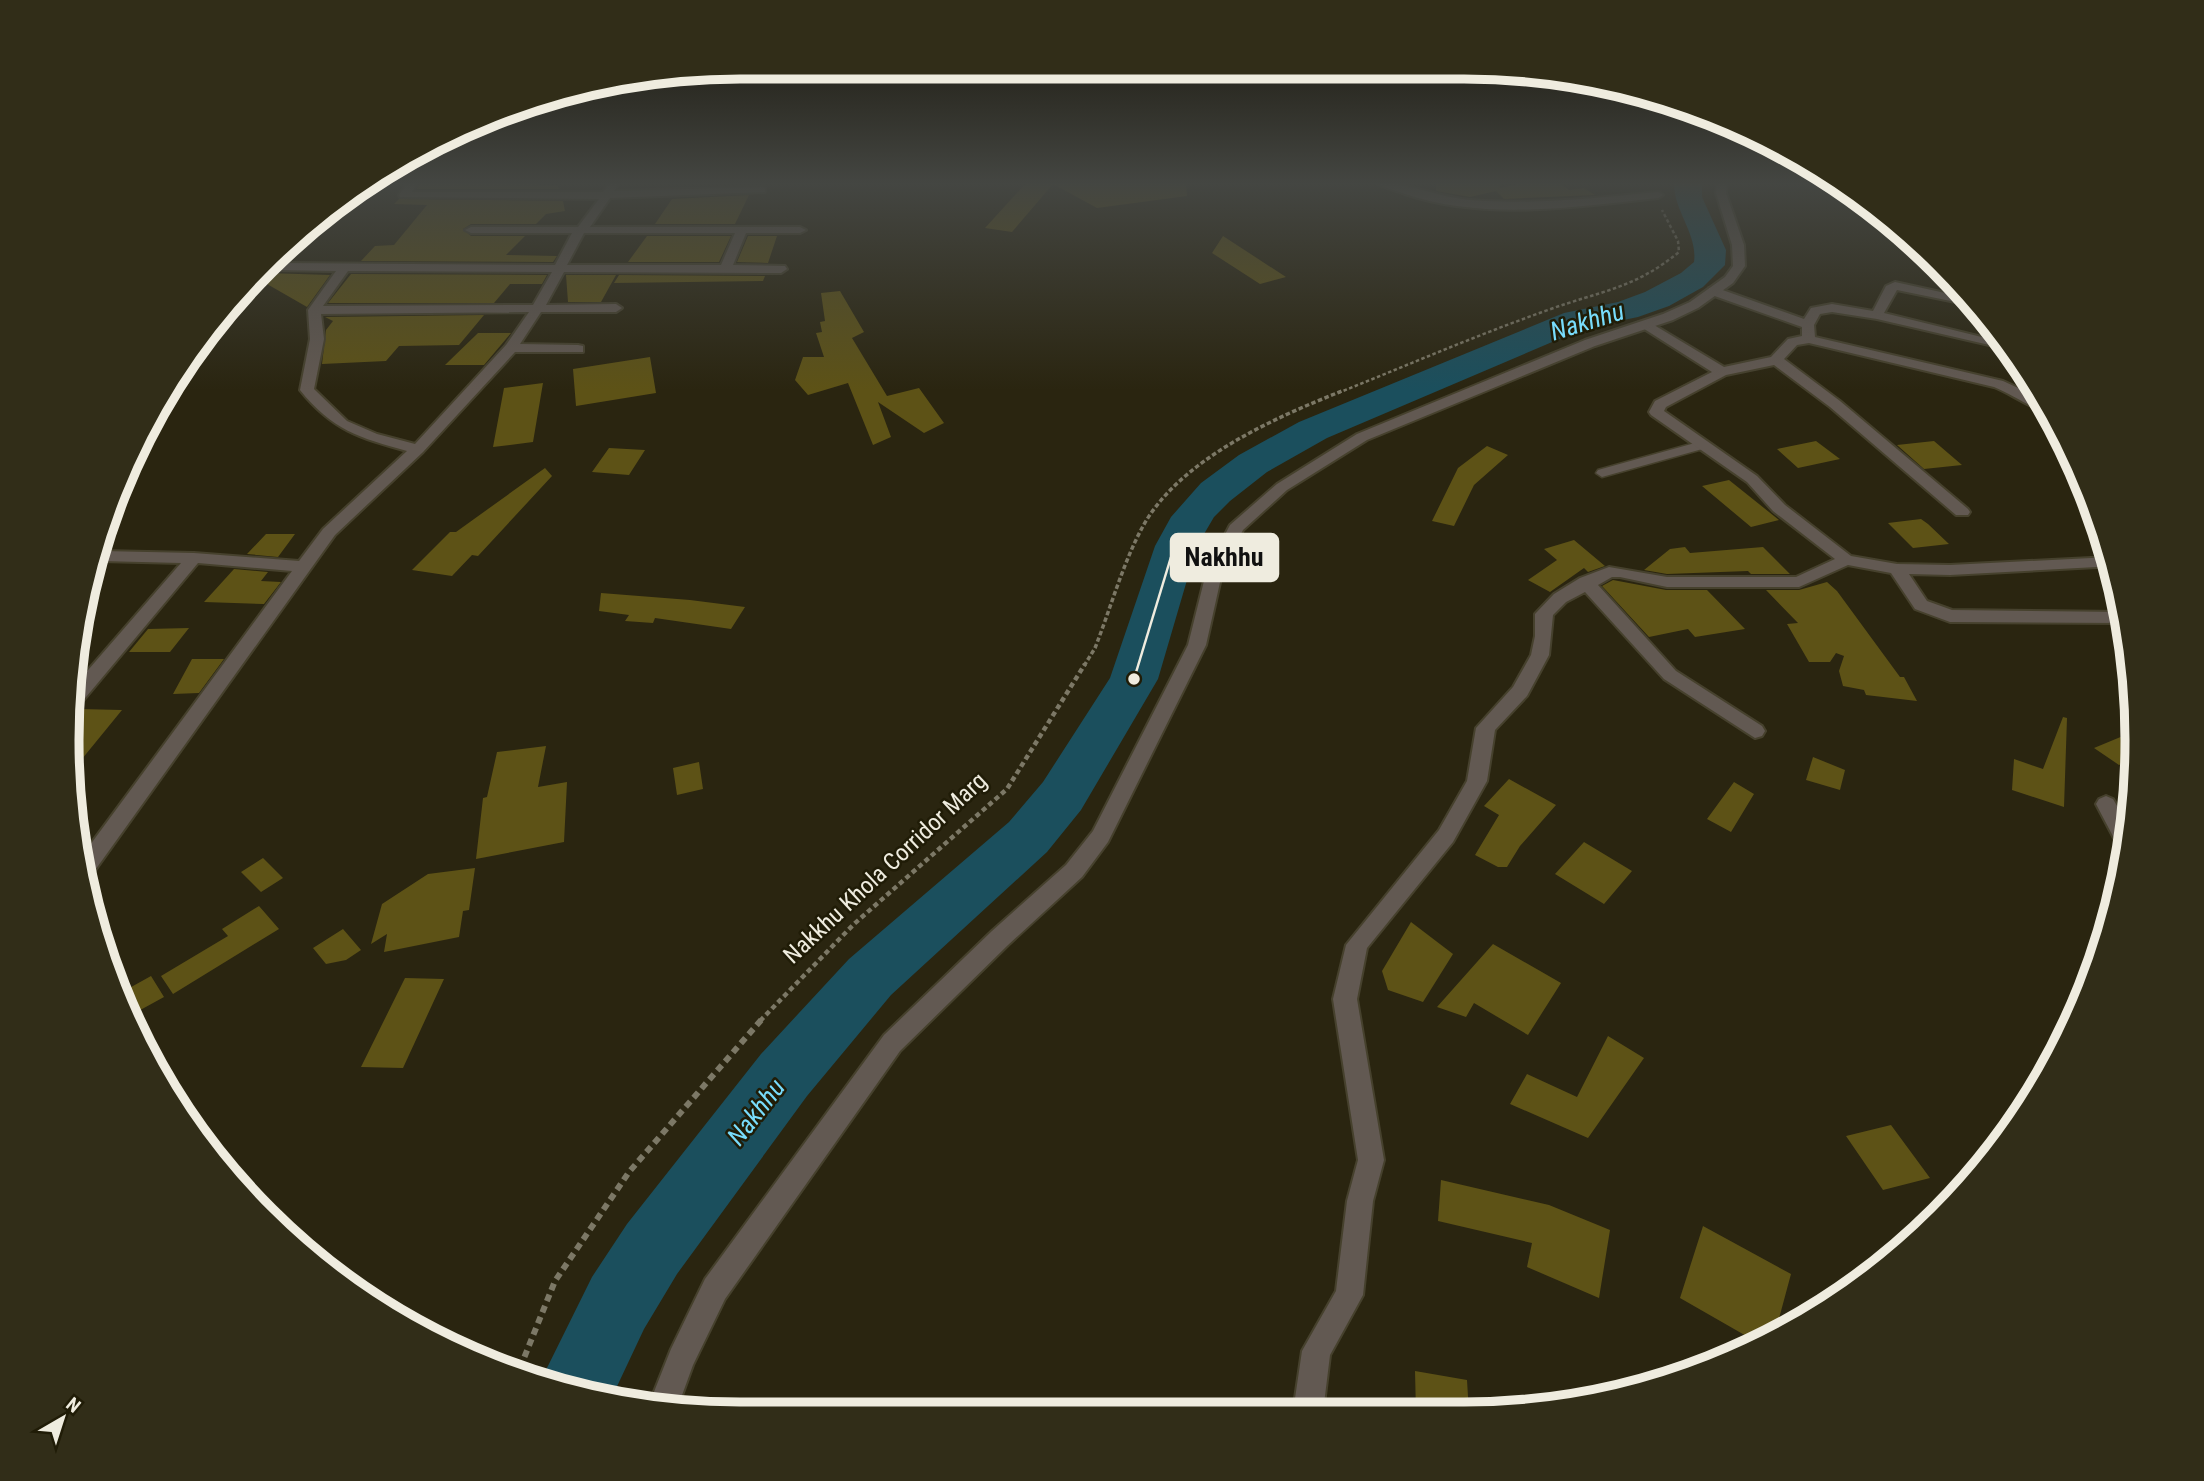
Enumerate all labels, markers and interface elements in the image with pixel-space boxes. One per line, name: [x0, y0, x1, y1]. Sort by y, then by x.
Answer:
water label: Nakhhu: [1546, 296, 1628, 346]
callout: Nakhhu: [1171, 534, 1278, 581]
text: Nakhhu: [1185, 542, 1263, 572]
street label: Nakkhu Khola Corridor Marg: [778, 767, 992, 969]
water label: Nakhhu: [721, 1073, 791, 1151]
north arrow: [28, 1383, 98, 1453]
text: N: [62, 1393, 85, 1418]

